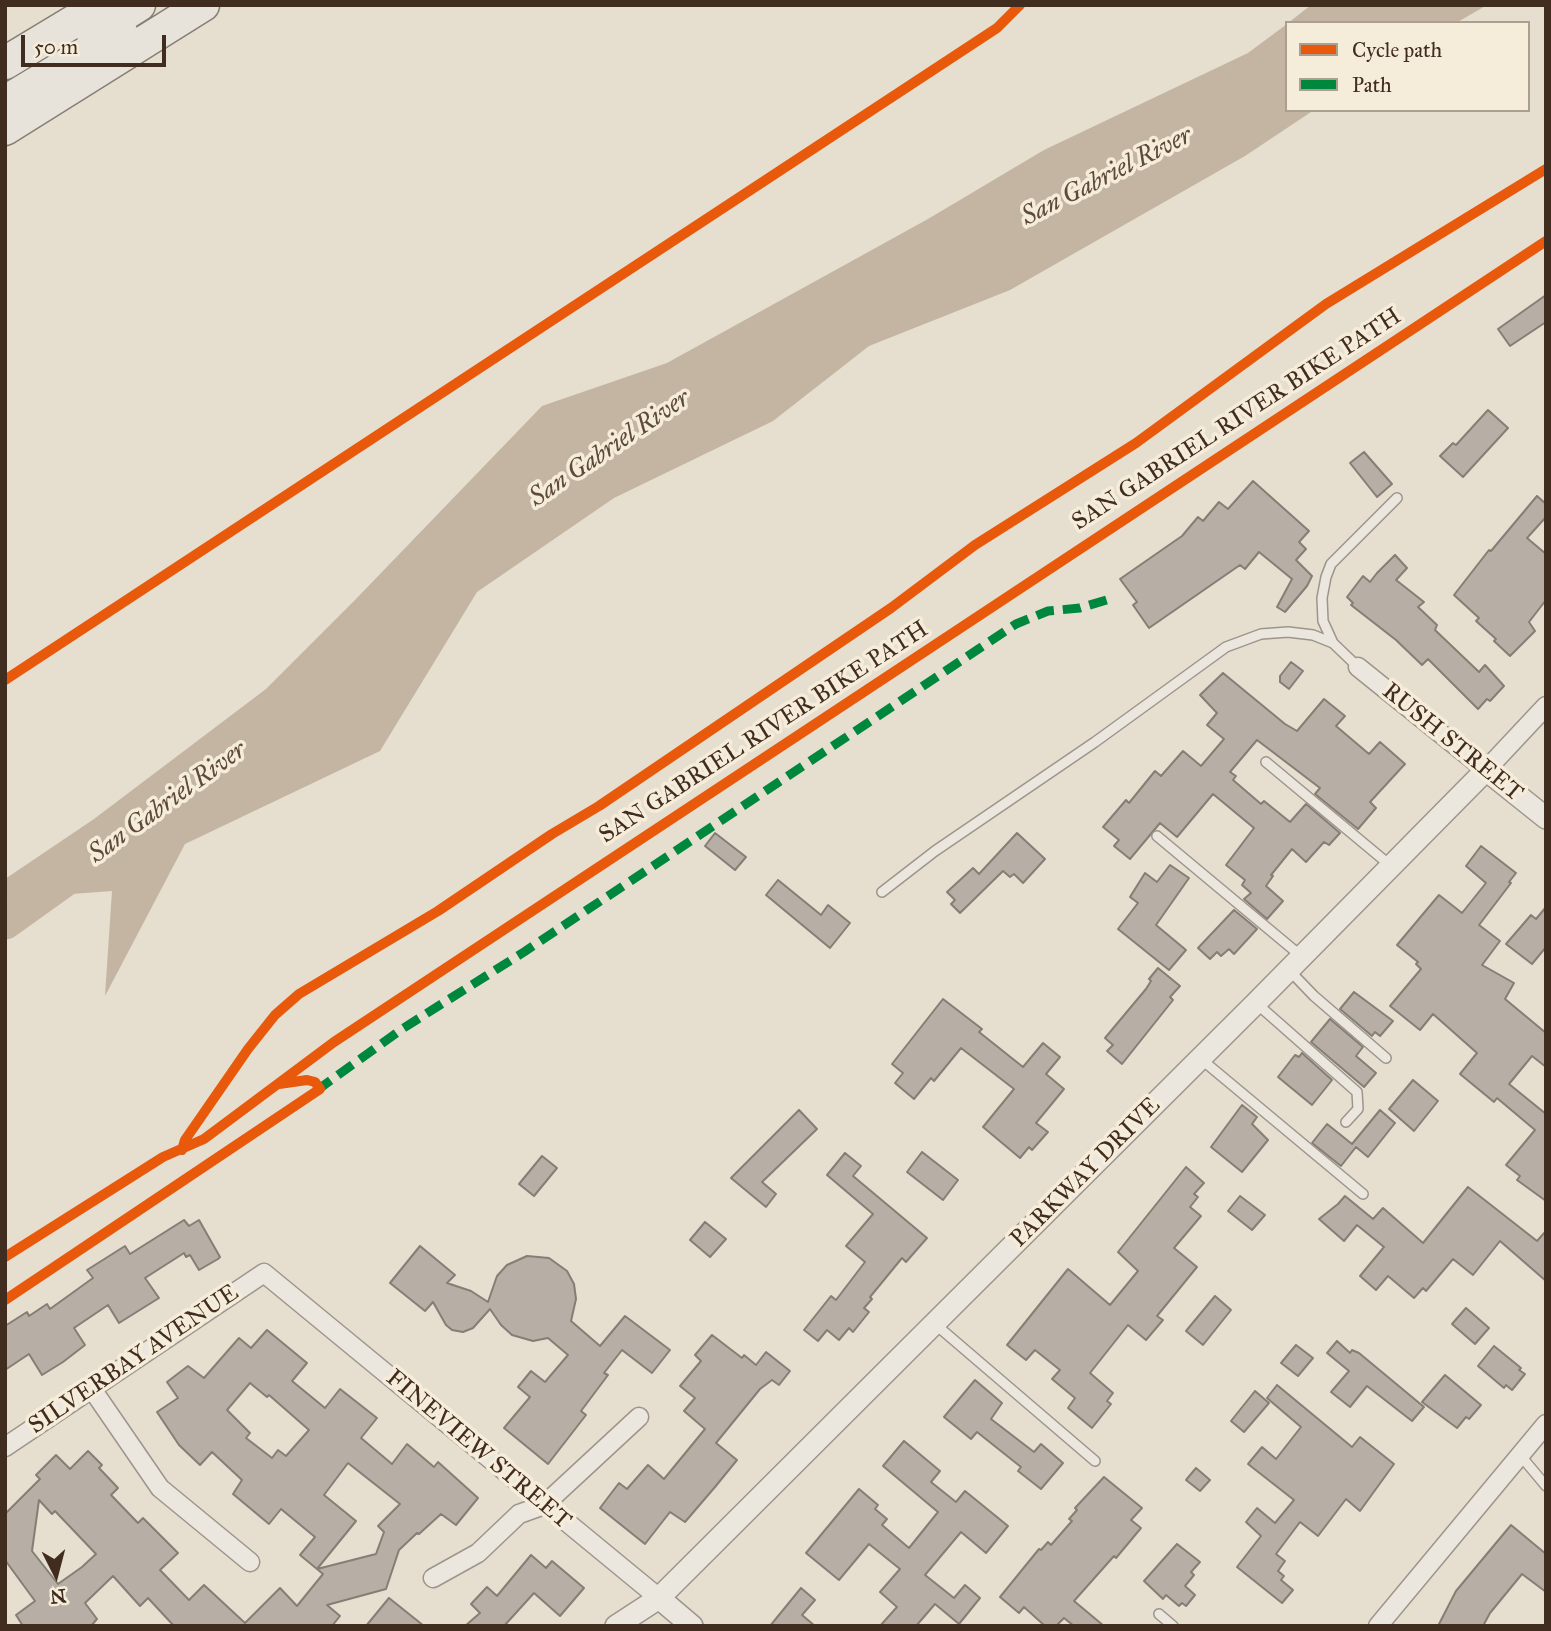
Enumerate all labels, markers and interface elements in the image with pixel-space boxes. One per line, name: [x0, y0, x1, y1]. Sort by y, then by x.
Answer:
scale bar: [24, 21, 170, 65]
legend: [1285, 21, 1530, 112]
text: 50 m: [34, 34, 78, 60]
text: Cycle path: [1352, 37, 1442, 63]
text: Path: [1352, 72, 1392, 98]
water label: San Gabriel River: [1016, 121, 1198, 233]
street label: SAN GABRIEL RIVER BIKE PATH: [1067, 303, 1407, 537]
water label: San Gabriel River: [524, 384, 696, 514]
street label: SAN GABRIEL RIVER BIKE PATH: [594, 616, 934, 850]
street label: RUSH STREET: [1376, 678, 1528, 808]
water label: San Gabriel River: [83, 735, 253, 871]
street label: PARKWAY DRIVE: [1005, 1092, 1167, 1254]
street label: SILVERBAY AVENUE: [24, 1279, 244, 1441]
street label: FINEVIEW STREET: [379, 1364, 577, 1536]
north arrow: [21, 1540, 91, 1610]
text: N: [49, 1584, 67, 1609]

